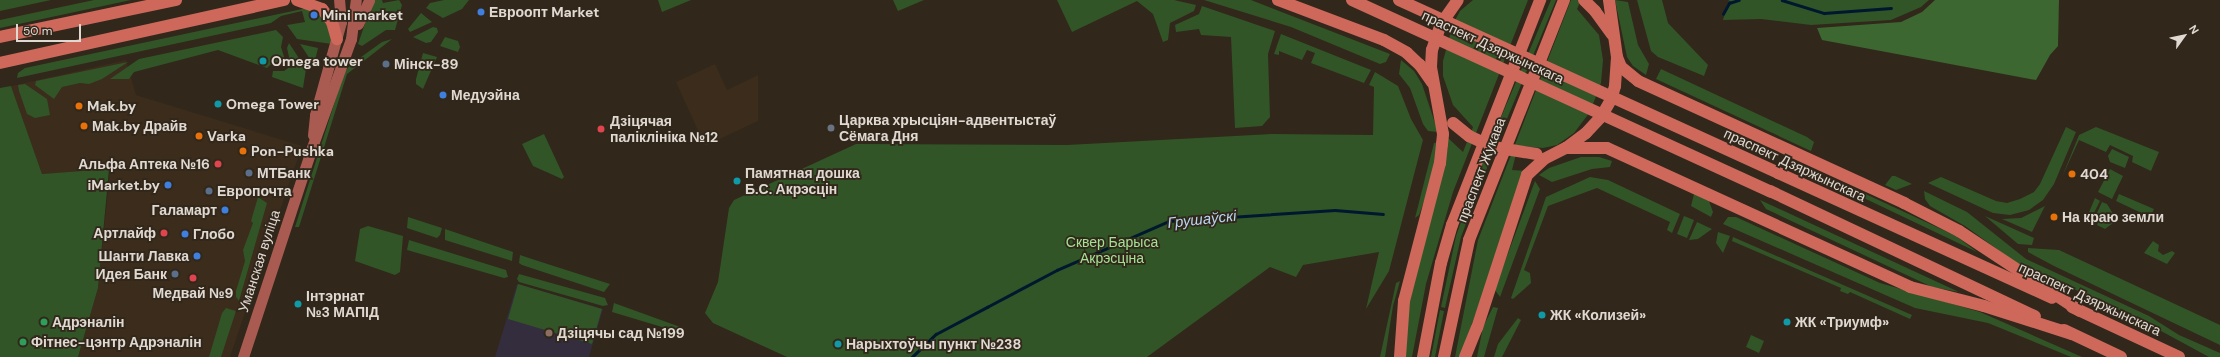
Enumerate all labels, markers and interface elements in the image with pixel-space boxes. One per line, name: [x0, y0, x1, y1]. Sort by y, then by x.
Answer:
place label: Евроопт Market: [489, 4, 599, 20]
place label: Mini market: [322, 7, 403, 23]
marker: Евроопт Market: [476, 7, 486, 17]
street label: праспект Дзяржынскага: [1419, 7, 1567, 87]
marker: Mini market: [309, 10, 319, 20]
scale bar: [18, 16, 83, 42]
north arrow: [2164, 16, 2204, 56]
text: N: [2186, 22, 2202, 37]
text: 50 m: [23, 23, 52, 39]
place label: Omega tower: [271, 53, 363, 69]
marker: Omega tower: [258, 56, 268, 66]
place label: Мінск-89: [394, 56, 458, 72]
marker: Мінск-89: [381, 59, 391, 69]
place label: Медуэйна: [451, 87, 520, 103]
marker: Медуэйна: [438, 90, 448, 100]
place label: Omega Tower: [226, 96, 319, 112]
place label: Mak.by: [87, 98, 136, 114]
marker: Omega Tower: [213, 99, 223, 109]
marker: Mak.by: [74, 101, 84, 111]
place label: Царква хрысціян-адвентыстаў Сёмага Дня: [839, 112, 1056, 144]
place label: Дзіцячая паліклініка №12: [610, 113, 718, 146]
street label: праспект Жукава: [1453, 115, 1509, 225]
place label: Маk.by Драйв: [92, 118, 187, 134]
marker: Маk.by Драйв: [79, 121, 89, 131]
marker: Дзіцячая паліклініка №12: [595, 123, 607, 135]
marker: Царква хрысціян-адвентыстаў Сёмага Дня: [826, 123, 836, 133]
street label: праспект Дзяржынскага: [1721, 125, 1869, 205]
place label: Varka: [207, 128, 246, 144]
marker: Varka: [194, 131, 204, 141]
place label: Pon-Pushka: [251, 143, 334, 159]
marker: Pon-Pushka: [238, 146, 248, 156]
place label: Альфа Аптека №16: [78, 156, 210, 172]
marker: Альфа Аптека №16: [213, 159, 223, 169]
place label: МТБанк: [257, 165, 311, 181]
place label: Памятная дошка Б.С. Акрэсцін: [745, 165, 860, 198]
place label: 404: [2080, 166, 2108, 182]
marker: МТБанк: [244, 168, 254, 178]
marker: 404: [2067, 169, 2077, 179]
marker: Памятная дошка Б.С. Акрэсцін: [732, 176, 742, 186]
place label: iMarket.by: [87, 177, 160, 193]
marker: iMarket.by: [163, 180, 173, 190]
place label: Европочта: [217, 183, 291, 199]
marker: Европочта: [204, 186, 214, 196]
place label: Галамарт: [152, 202, 217, 218]
marker: Галамарт: [220, 205, 230, 215]
water label: Грушаўскі: [1167, 207, 1237, 233]
street label: Уманская вуліца: [235, 208, 283, 314]
place label: На краю земли: [2062, 209, 2164, 225]
marker: На краю земли: [2049, 212, 2059, 222]
place label: Артлайф: [93, 225, 156, 241]
place label: Глобо: [193, 226, 235, 242]
marker: Артлайф: [159, 228, 169, 238]
marker: Глобо: [180, 229, 190, 239]
park label: Сквер Барыса Акрэсціна: [1066, 234, 1158, 266]
place label: Шанти Лавка: [99, 248, 189, 264]
marker: Шанти Лавка: [192, 251, 202, 261]
street label: праспект Дзяржынскага: [2016, 259, 2164, 339]
place label: Идея Банк: [95, 266, 167, 282]
marker: Идея Банк: [170, 269, 180, 279]
marker: Медвай №9: [188, 273, 198, 283]
place label: Медвай №9: [153, 285, 233, 301]
place label: Інтэрнат №3 МАПІД: [306, 288, 379, 320]
marker: Інтэрнат №3 МАПІД: [293, 299, 303, 309]
place label: ЖК «Колизей»: [1550, 307, 1646, 323]
marker: ЖК «Колизей»: [1537, 310, 1547, 320]
place label: Адрэналін: [52, 314, 125, 330]
place label: ЖК «Триумф»: [1795, 314, 1889, 330]
marker: Адрэналін: [39, 317, 49, 327]
marker: ЖК «Триумф»: [1782, 317, 1792, 327]
place label: Дзіцячы сад №199: [557, 325, 685, 341]
marker: Дзіцячы сад №199: [544, 328, 554, 338]
place label: Фітнес-цэнтр Адрэналін: [31, 334, 202, 350]
place label: Нарыхтоўчы пункт №238: [846, 336, 1021, 352]
marker: Фітнес-цэнтр Адрэналін: [18, 337, 28, 347]
marker: Нарыхтоўчы пункт №238: [833, 339, 843, 349]

